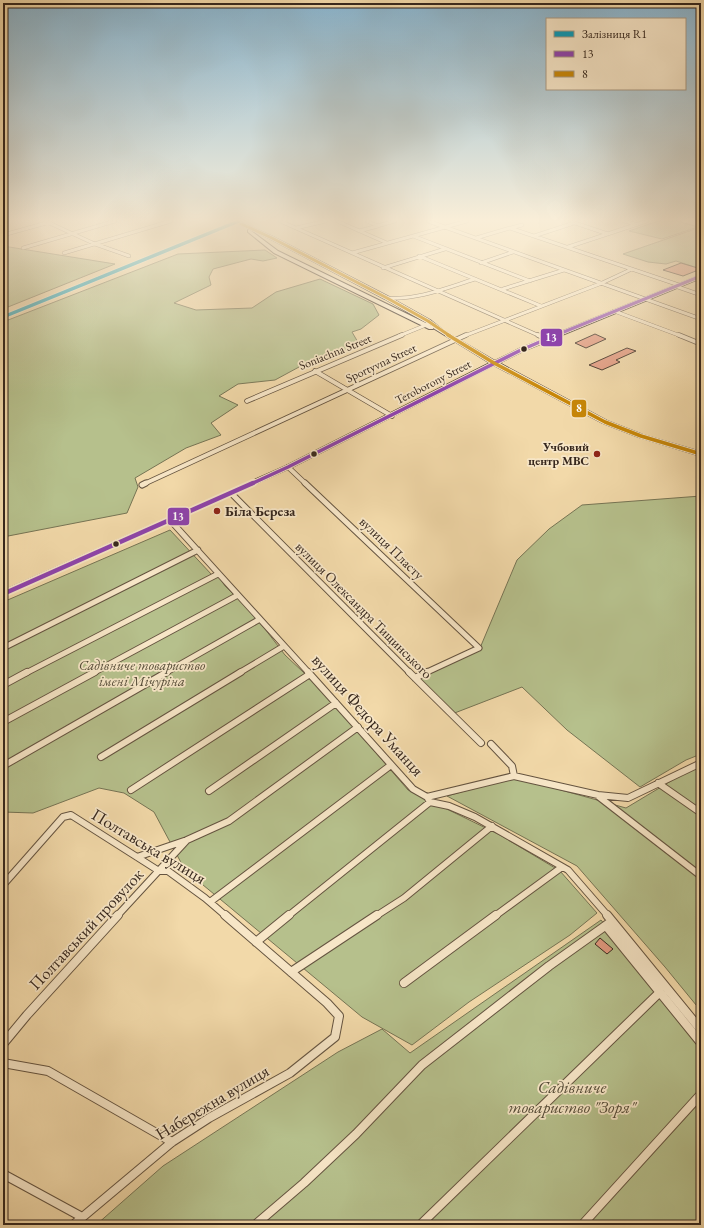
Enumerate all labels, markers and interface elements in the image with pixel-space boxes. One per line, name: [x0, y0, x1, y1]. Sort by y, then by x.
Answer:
legend: [546, 18, 686, 90]
text: Залізниця R1: [582, 26, 647, 42]
text: 13: [582, 46, 594, 62]
text: 8: [582, 66, 588, 82]
line badge: 13: [540, 328, 563, 347]
street label: Soniachna Street: [297, 330, 374, 374]
text: 13: [545, 330, 557, 344]
street label: Sportyvna Street: [343, 340, 419, 386]
unlabelled marker: [519, 344, 529, 354]
street label: Teroborony Street: [392, 356, 474, 408]
line badge: 8: [571, 399, 587, 418]
text: 8: [576, 401, 582, 415]
place label: Учбовий центр МВС: [528, 439, 589, 469]
unlabelled marker: [309, 449, 319, 459]
marker: Учбовий центр МВС: [592, 449, 602, 459]
place label: Біла Береза: [225, 502, 296, 520]
marker: Біла Береза: [212, 506, 222, 516]
line badge: 13: [167, 507, 190, 526]
text: 13: [172, 509, 184, 523]
street label: вулиця Пласту: [356, 513, 429, 584]
street label: вулиця Олександра Тищинського: [292, 538, 436, 682]
unlabelled marker: [111, 539, 121, 549]
street label: вулиця Федора Уманця: [307, 649, 429, 781]
park label: Садівниче товариство імені Мічуріна: [79, 656, 206, 690]
street label: Полтавська вулиця: [88, 803, 211, 889]
street label: Полтавський провулок: [24, 864, 148, 994]
street label: Набережна вулиця: [151, 1059, 273, 1145]
park label: Садівниче товариство "Зоря": [508, 1076, 637, 1118]

